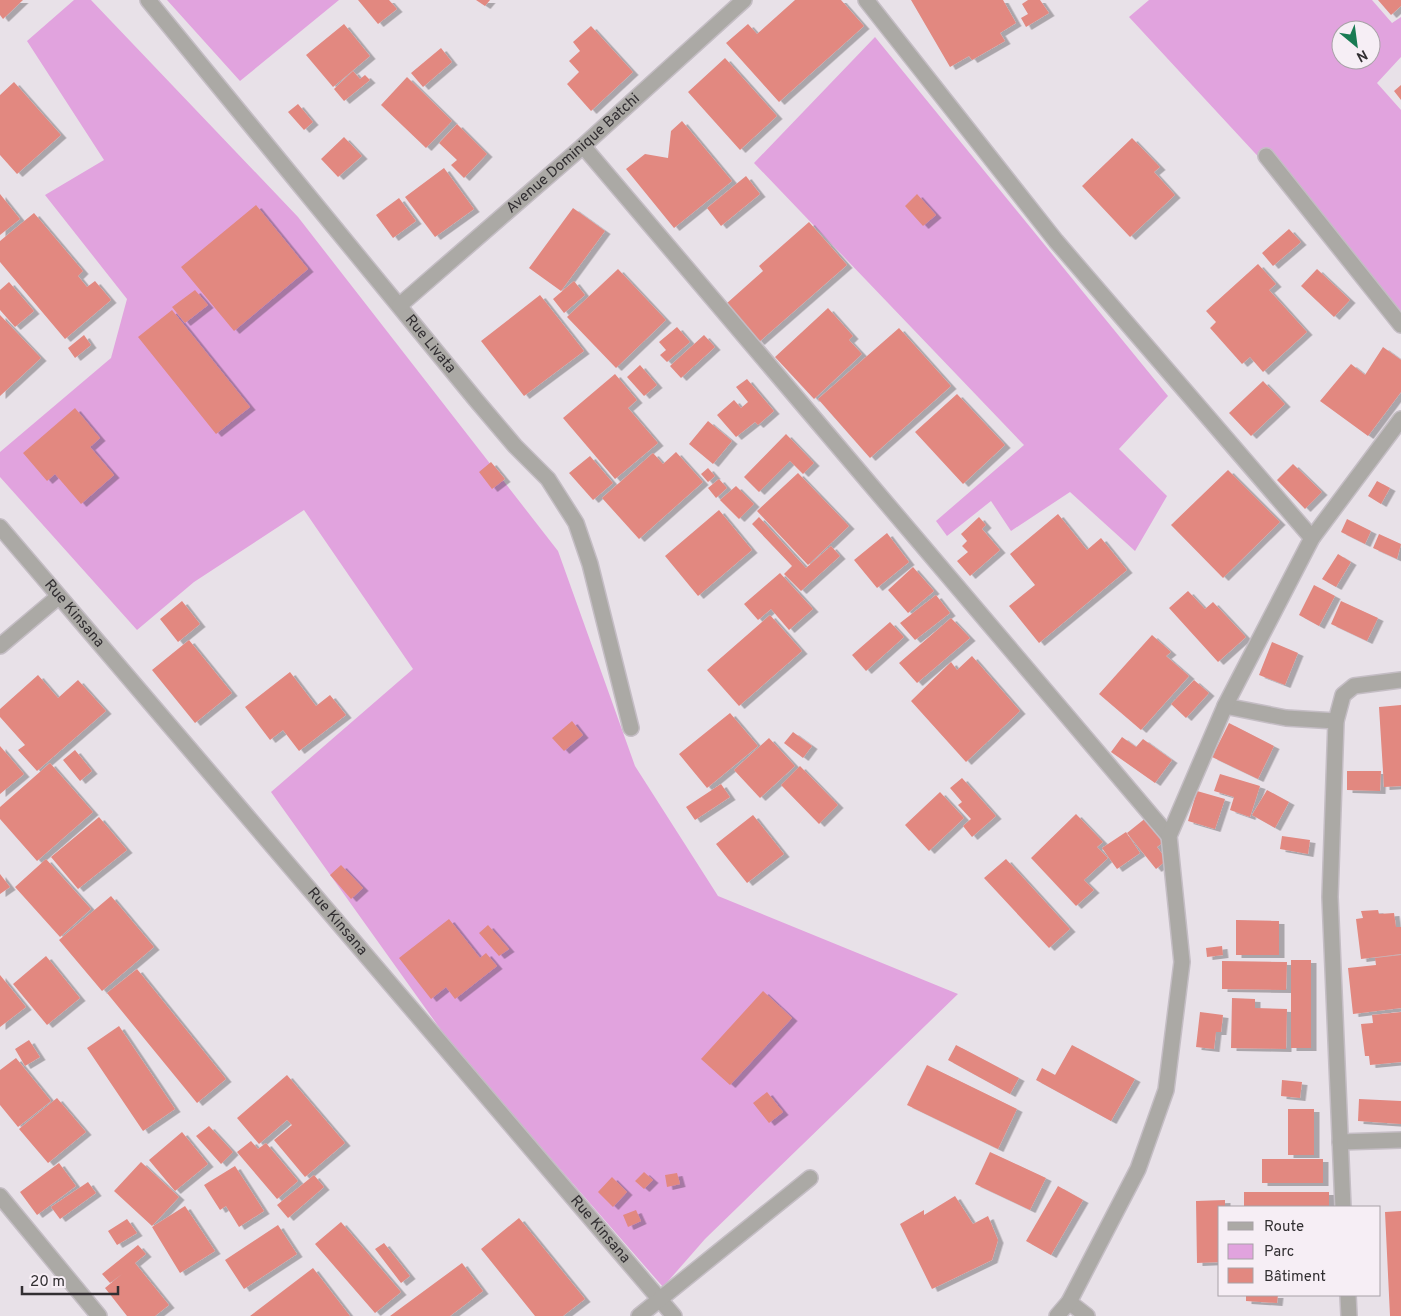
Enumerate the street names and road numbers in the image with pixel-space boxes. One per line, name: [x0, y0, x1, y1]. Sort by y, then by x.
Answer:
street label: Avenue Dominique Batchi: [502, 89, 644, 218]
street label: Rue Livata: [400, 311, 460, 377]
street label: Rue Kinsana: [40, 576, 108, 652]
street label: Rue Kinsana: [303, 884, 371, 959]
street label: Rue Kinsana: [566, 1192, 634, 1267]

